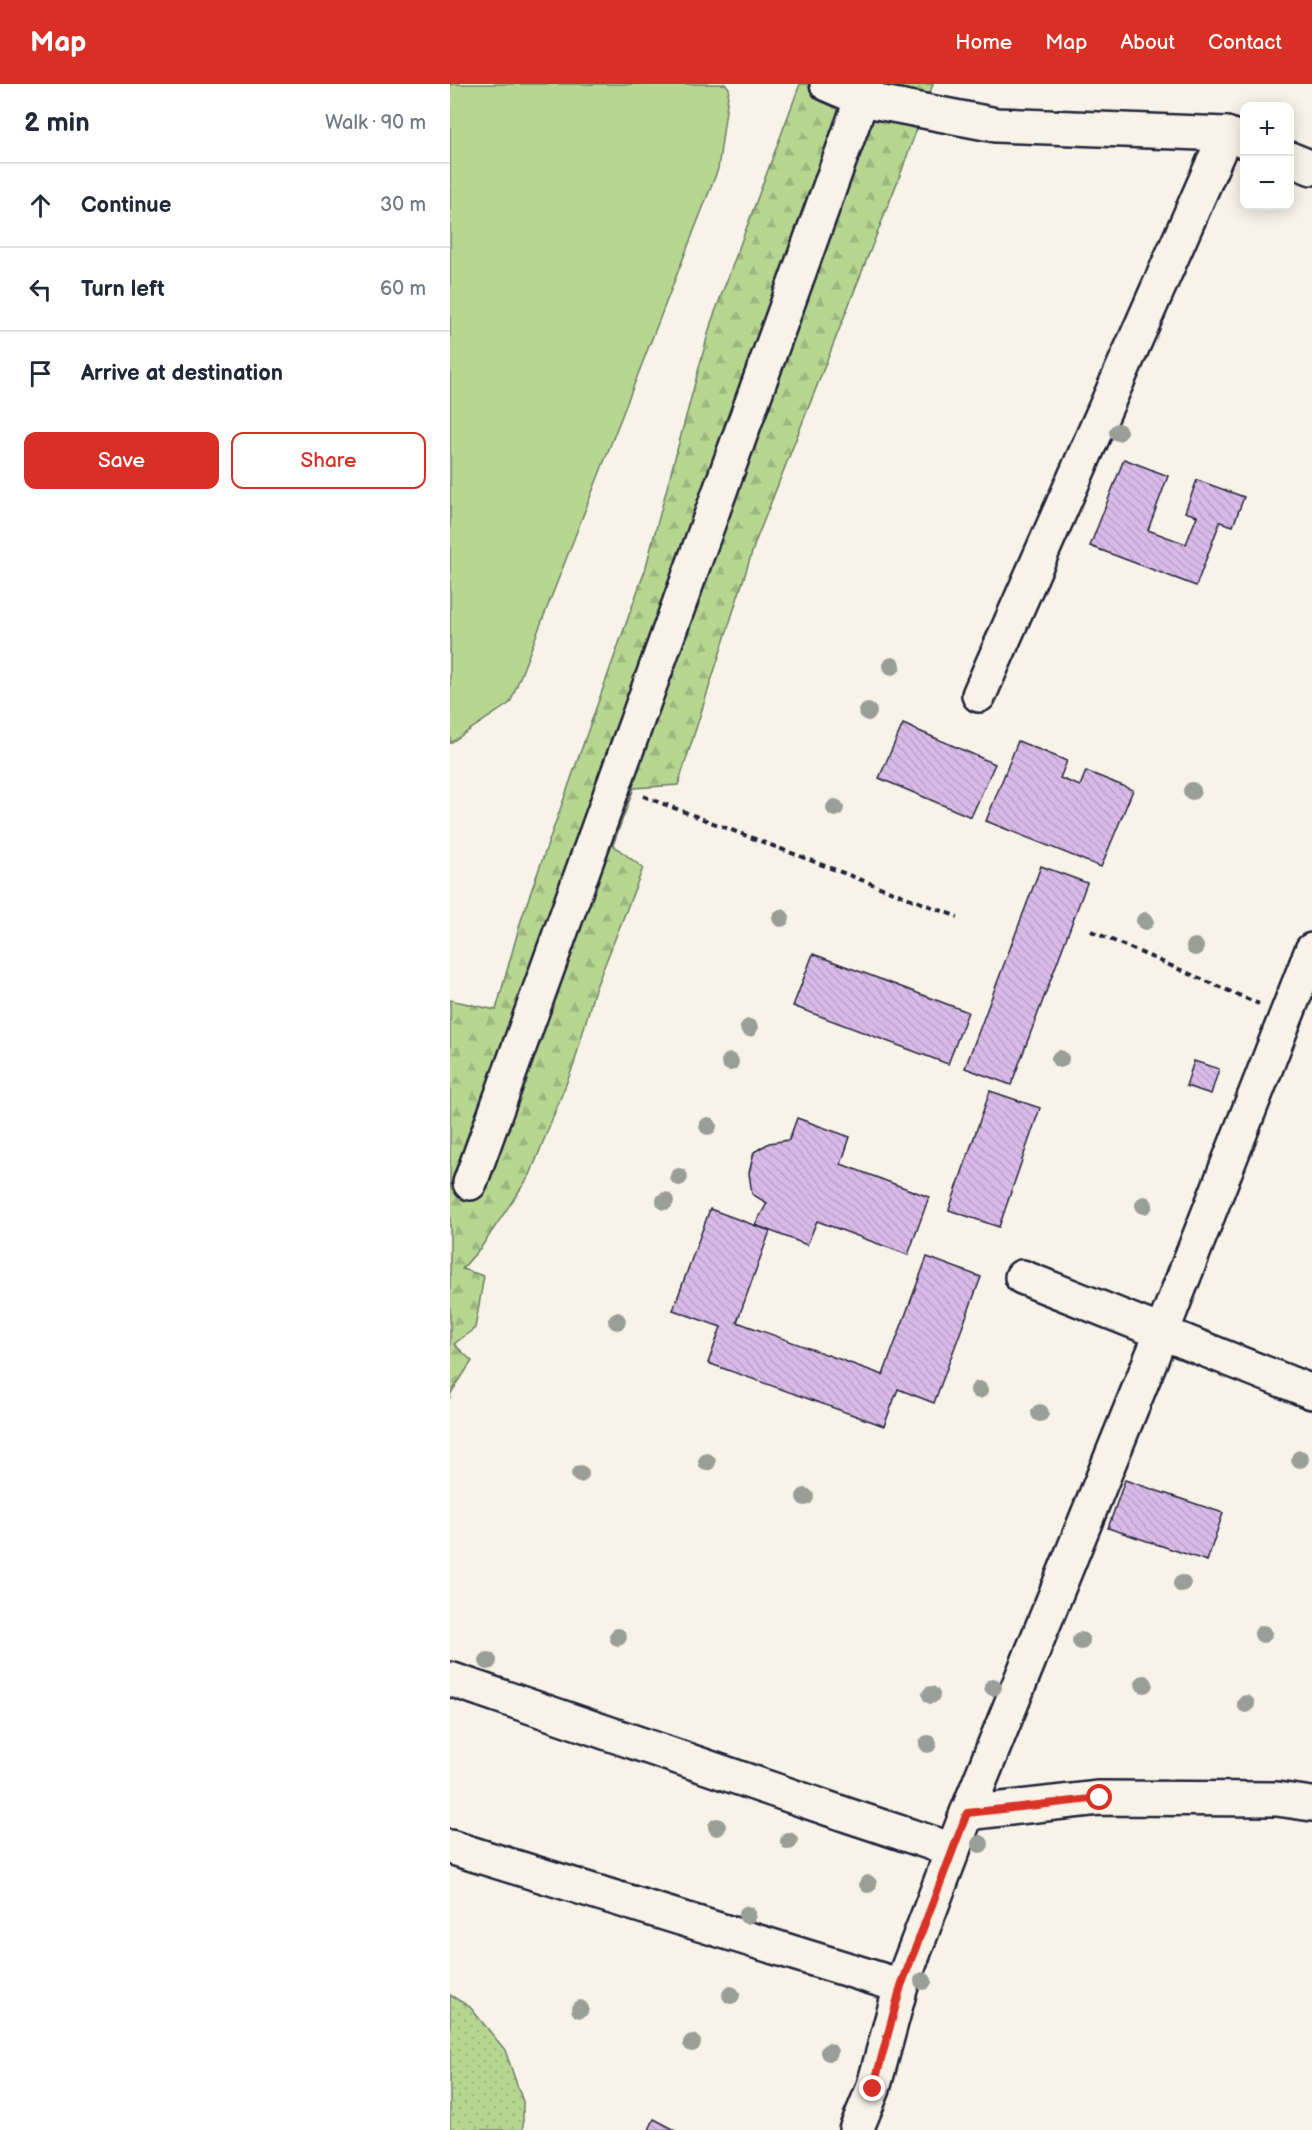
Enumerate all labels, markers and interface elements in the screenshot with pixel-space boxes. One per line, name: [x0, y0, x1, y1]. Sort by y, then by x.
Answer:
text: Map: [30, 26, 86, 59]
text: Home: [955, 30, 1012, 55]
text: Map: [1045, 30, 1087, 55]
text: About: [1120, 30, 1175, 55]
text: Contact: [1208, 30, 1282, 55]
map controls: [1240, 102, 1294, 210]
button: +: [1240, 102, 1294, 156]
text: 2 min: [24, 108, 90, 139]
text: Walk · 90 m: [325, 111, 426, 135]
button: −: [1240, 156, 1294, 210]
icon: ahead: [24, 189, 57, 222]
text: Continue: [81, 192, 171, 219]
text: 30 m: [380, 193, 426, 217]
icon: left: [24, 273, 57, 306]
text: Turn left: [81, 276, 165, 303]
text: 60 m: [380, 277, 426, 301]
icon: arrive: [24, 357, 57, 390]
text: Arrive at destination: [81, 360, 283, 387]
button: Save: [24, 432, 219, 489]
button: Share: [231, 432, 426, 489]
route start: [1086, 1784, 1112, 1810]
route end: [859, 2075, 885, 2101]

